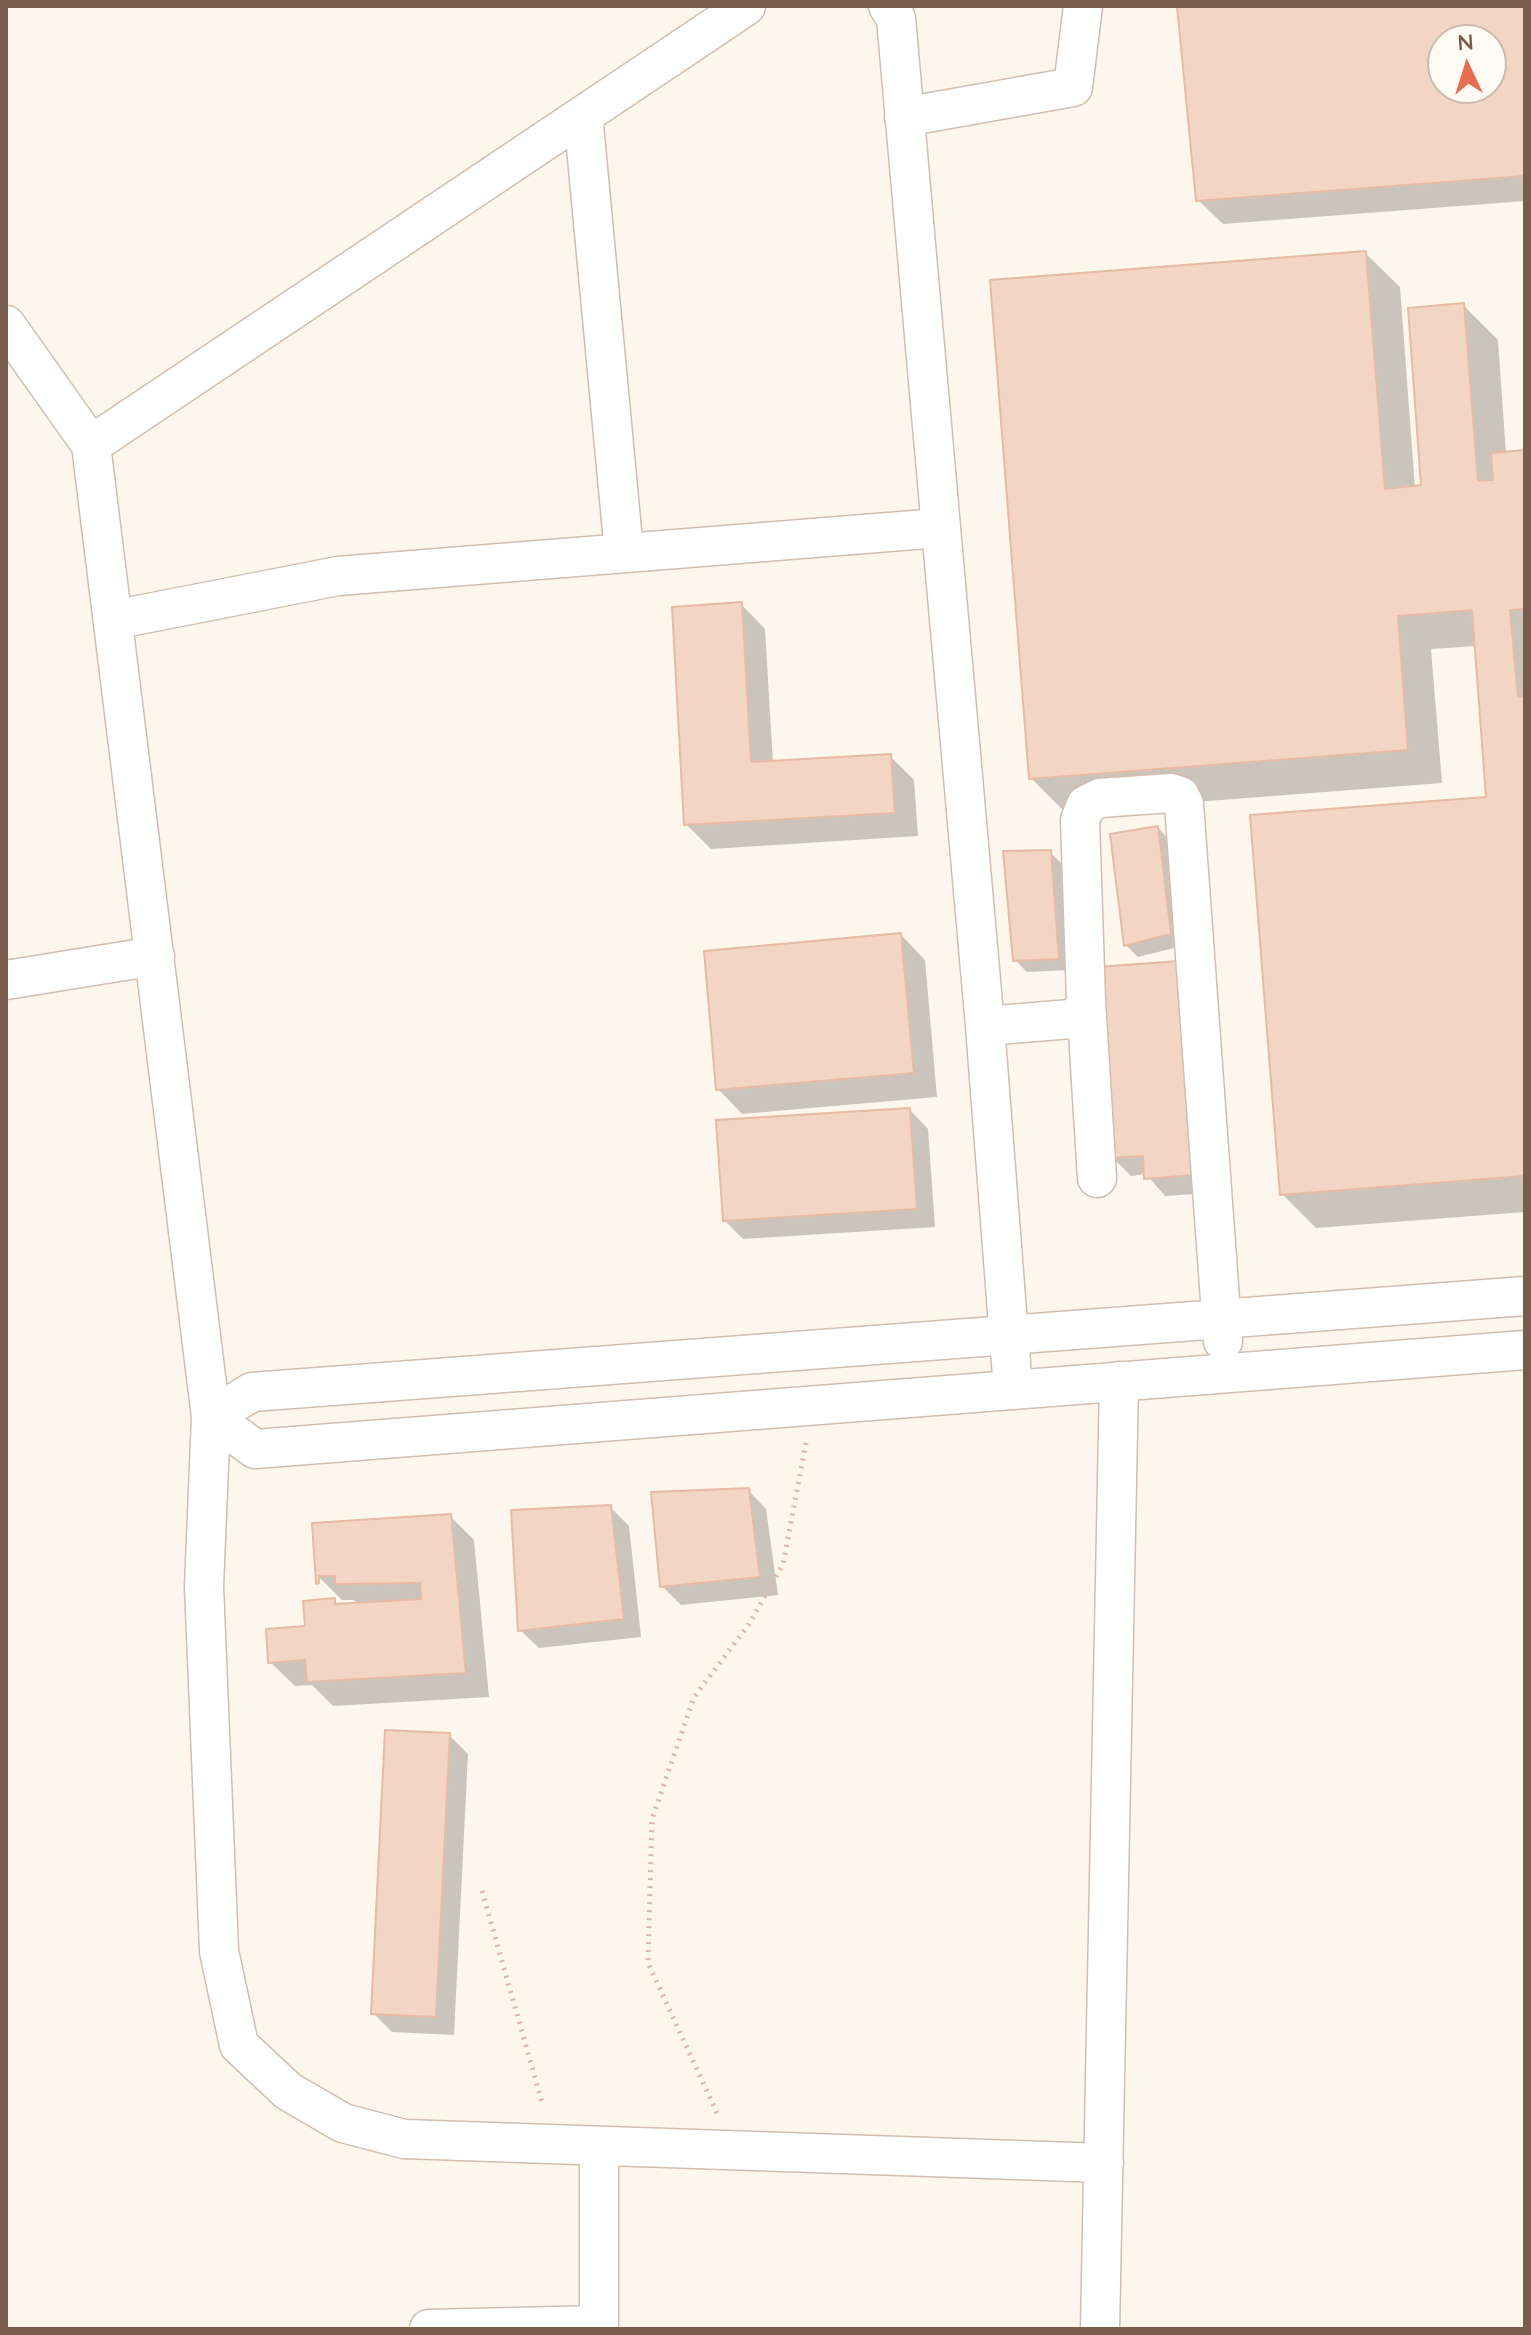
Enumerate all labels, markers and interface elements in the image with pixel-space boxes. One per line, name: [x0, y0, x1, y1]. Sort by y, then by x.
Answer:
north arrow: [1427, 24, 1507, 104]
text: N: [1456, 28, 1475, 57]

